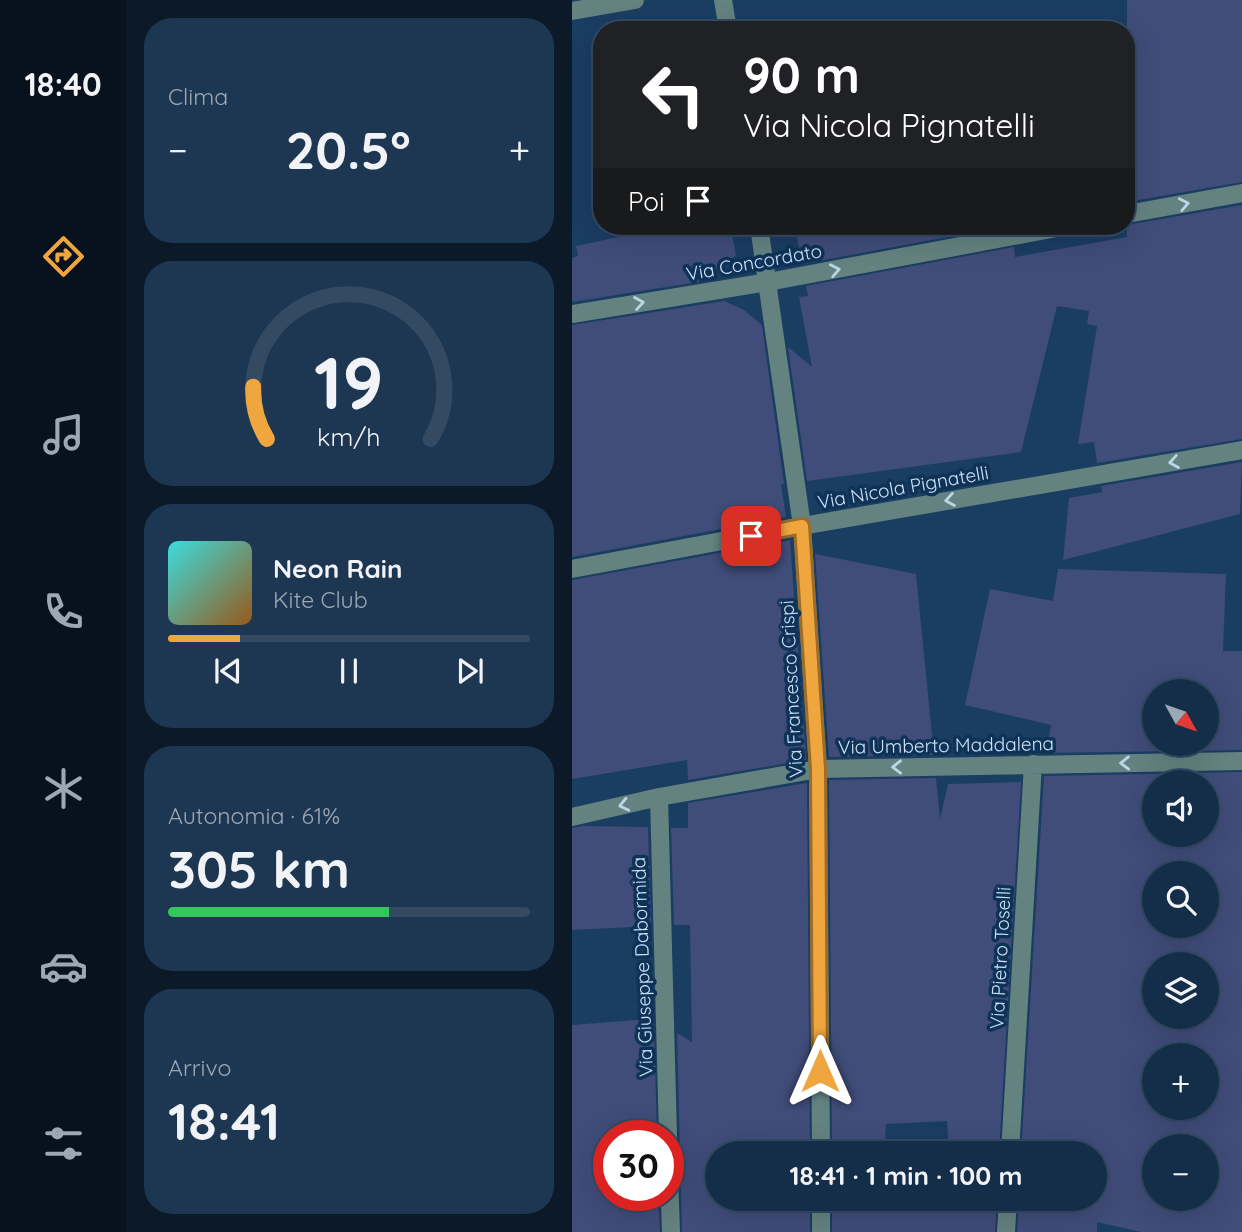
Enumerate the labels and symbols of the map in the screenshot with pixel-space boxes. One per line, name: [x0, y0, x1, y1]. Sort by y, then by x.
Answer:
one-way arrow: [1178, 197, 1190, 212]
street label: Via Concordato: [684, 238, 824, 286]
one-way arrow: [829, 263, 841, 278]
one-way arrow: [633, 296, 645, 311]
one-way arrow: [1169, 454, 1180, 469]
street label: Via Nicola Pignatelli: [816, 460, 990, 514]
one-way arrow: [944, 492, 956, 507]
pin: [721, 506, 781, 566]
street label: Via Francesco Crispi: [774, 600, 808, 778]
north arrow: [1142, 679, 1220, 756]
street label: Via Umberto Maddalena: [838, 731, 1054, 759]
one-way arrow: [1119, 755, 1130, 770]
one-way arrow: [891, 760, 902, 775]
one-way arrow: [618, 797, 630, 811]
street label: Via Giuseppe Dabormida: [626, 857, 658, 1077]
street label: Via Pietro Toselli: [984, 886, 1016, 1030]
position arrow: [783, 1034, 857, 1108]
speed limit sign: 30: [593, 1120, 684, 1211]

